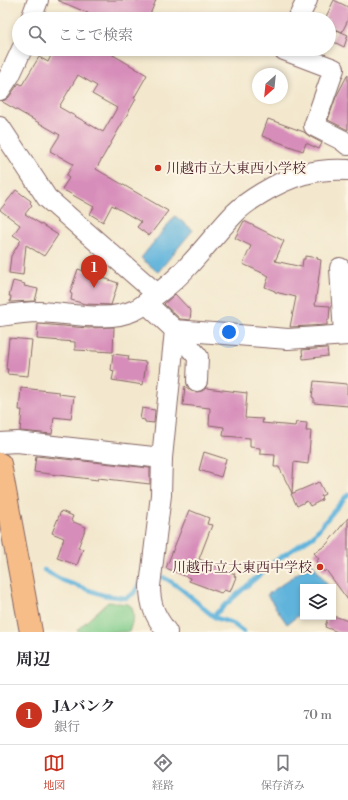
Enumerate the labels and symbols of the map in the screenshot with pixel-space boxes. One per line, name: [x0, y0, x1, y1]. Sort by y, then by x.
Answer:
north arrow: [252, 68, 288, 104]
place label: 川越市立大東西小学校: [166, 160, 306, 178]
marker: 川越市立大東西小学校: [153, 163, 163, 173]
pin: 1: [81, 255, 107, 288]
your location: [219, 322, 239, 342]
place label: 川越市立大東西中学校: [172, 559, 312, 577]
marker: 川越市立大東西中学校: [315, 562, 325, 572]

